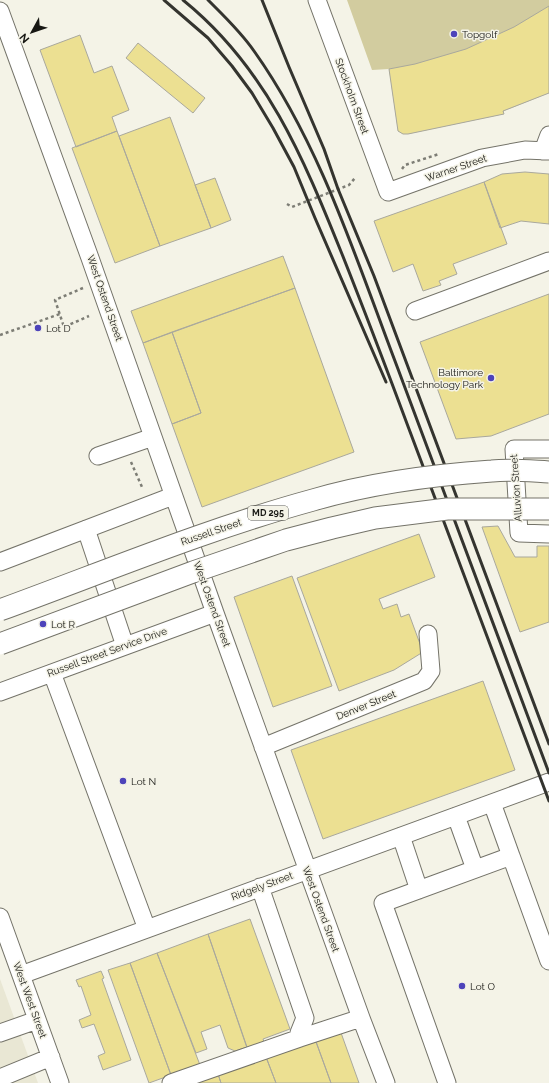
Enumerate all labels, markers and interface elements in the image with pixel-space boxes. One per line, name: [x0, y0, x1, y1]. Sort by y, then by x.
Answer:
north arrow: [12, 12, 52, 52]
marker: Topgolf: [449, 29, 459, 39]
place label: Topgolf: [462, 29, 498, 40]
text: N: [17, 31, 32, 46]
street label: Stockholm Street: [333, 57, 371, 136]
street label: Warner Street: [424, 152, 489, 184]
street label: West Ostend Street: [85, 254, 125, 343]
marker: Lot D: [33, 323, 43, 333]
place label: Lot D: [46, 323, 71, 334]
place label: Baltimore Technology Park: [406, 367, 484, 390]
marker: Baltimore Technology Park: [486, 373, 496, 383]
street label: Alluvion Street: [508, 453, 524, 522]
road number: MD 295: [248, 506, 288, 520]
street label: Russell Street: [179, 516, 243, 548]
street label: West Ostend Street: [191, 560, 233, 649]
marker: Lot R: [38, 619, 48, 629]
place label: Lot R: [51, 619, 75, 630]
street label: Russell Street Service Drive: [46, 625, 168, 679]
street label: Denver Street: [335, 688, 398, 722]
marker: Lot N: [118, 776, 128, 786]
place label: Lot N: [131, 776, 156, 787]
street label: West Ostend Street: [300, 865, 342, 954]
street label: Ridgely Street: [230, 870, 295, 902]
street label: West West Street: [11, 960, 49, 1040]
marker: Lot O: [457, 981, 467, 991]
place label: Lot O: [470, 981, 495, 992]

